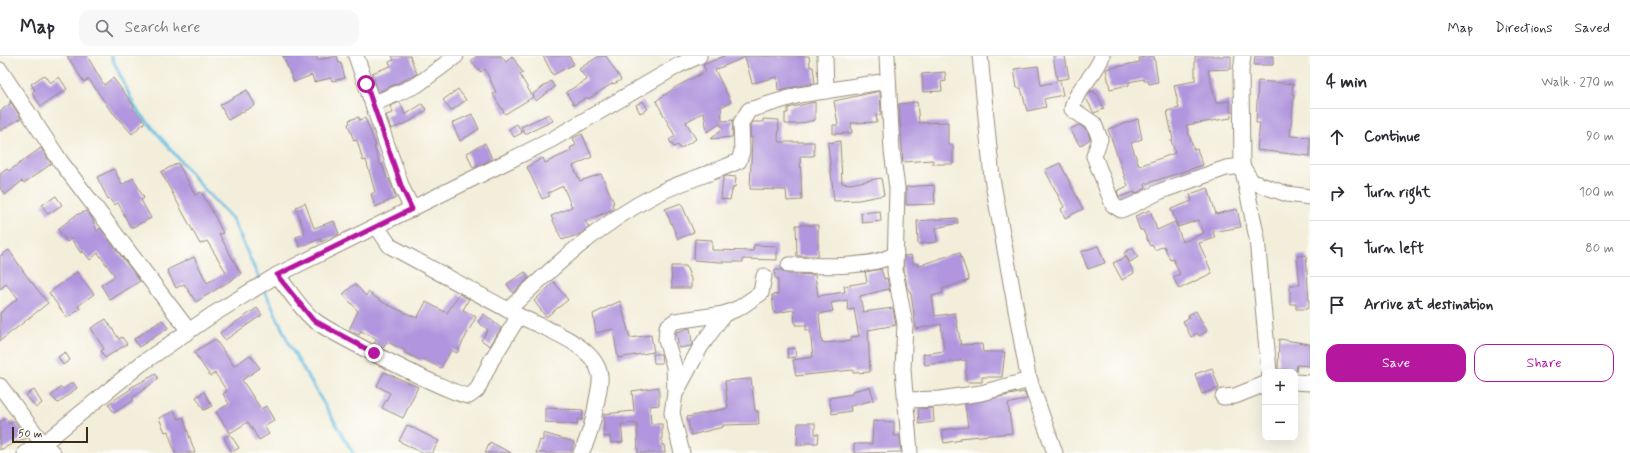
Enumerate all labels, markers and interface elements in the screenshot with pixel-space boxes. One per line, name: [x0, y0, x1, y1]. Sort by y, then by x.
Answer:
search box: [79, 10, 359, 46]
text: Map: [20, 15, 55, 40]
icon: search: [93, 17, 115, 39]
text: Search here: [125, 18, 200, 38]
text: Map: [1447, 19, 1473, 37]
text: Directions: [1495, 19, 1553, 37]
text: Saved: [1575, 19, 1610, 37]
text: 4 min: [1326, 71, 1367, 93]
text: Walk · 270 m: [1541, 74, 1614, 91]
route start: [357, 75, 375, 93]
icon: ahead: [1326, 126, 1348, 148]
text: Continue: [1364, 127, 1420, 147]
text: 90 m: [1586, 128, 1614, 145]
icon: right: [1326, 182, 1348, 204]
text: Turn right: [1364, 183, 1431, 203]
text: 100 m: [1579, 184, 1614, 201]
icon: left: [1326, 238, 1348, 260]
text: Turn left: [1364, 239, 1424, 259]
text: 80 m: [1585, 240, 1614, 257]
icon: arrive: [1326, 294, 1348, 316]
text: Arrive at destination: [1364, 295, 1493, 315]
route end: [365, 344, 383, 362]
button: Save: [1326, 344, 1466, 382]
button: Share: [1474, 344, 1614, 382]
map controls: [1262, 369, 1298, 441]
button: +: [1262, 369, 1298, 405]
button: −: [1262, 405, 1298, 441]
scale bar: [12, 425, 88, 444]
text: 50 m: [18, 427, 43, 441]

